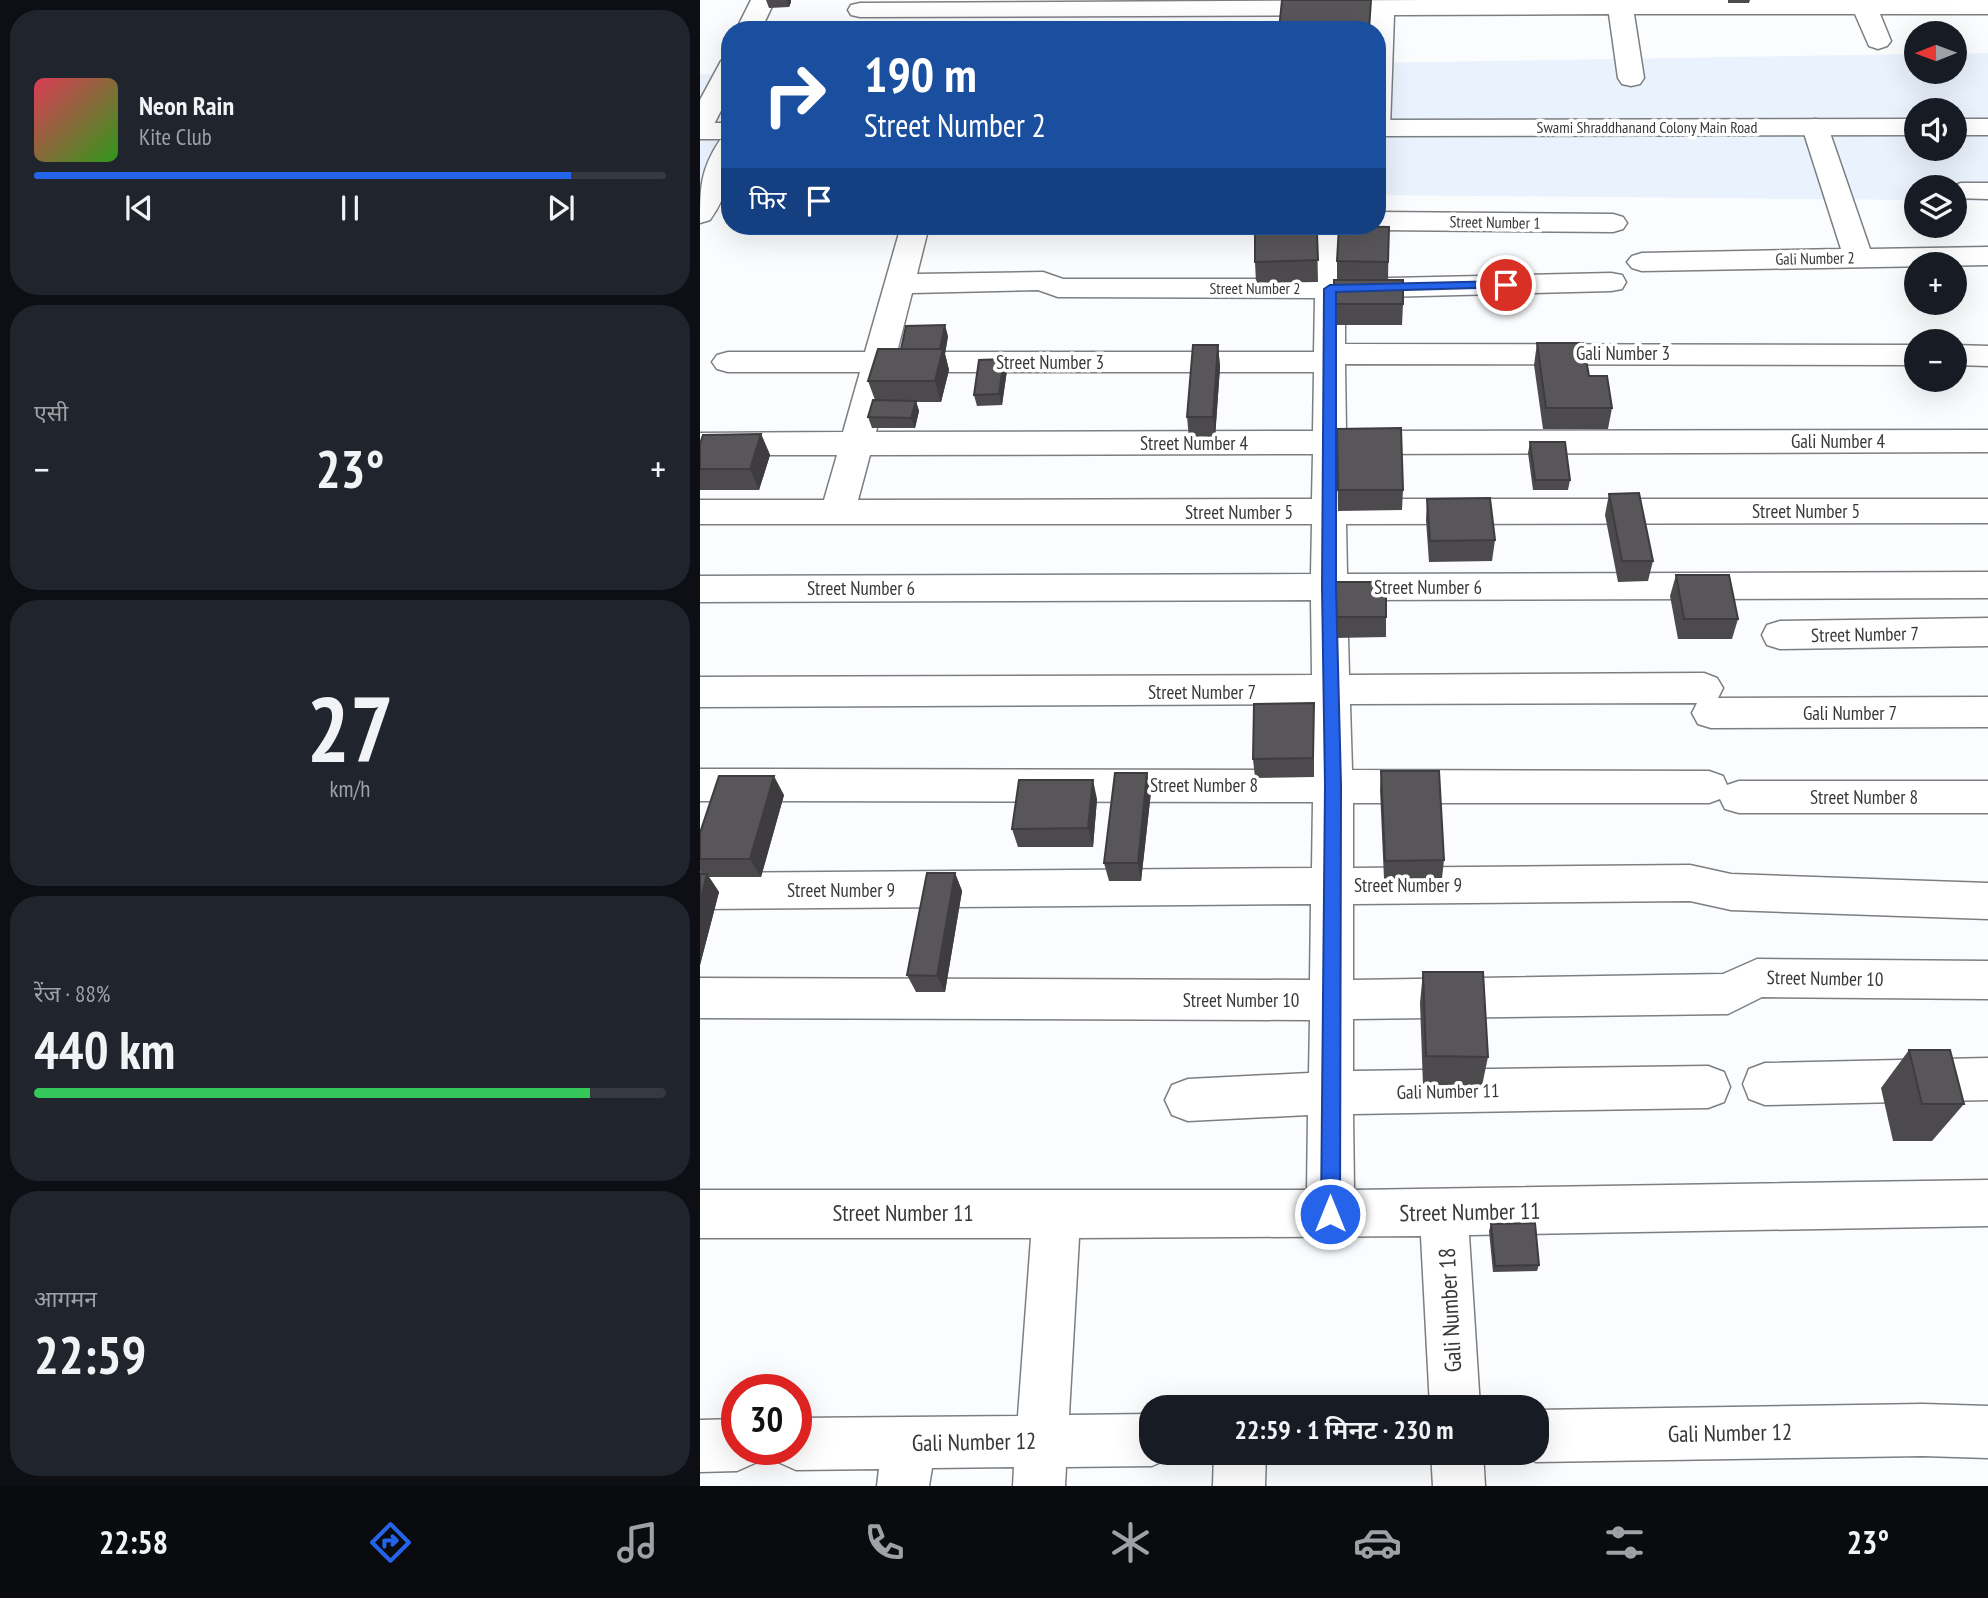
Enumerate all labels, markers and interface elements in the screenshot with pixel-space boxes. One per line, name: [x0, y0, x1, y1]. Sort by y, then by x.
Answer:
north arrow: [1904, 21, 1967, 84]
map controls: [1904, 21, 1967, 392]
text: 190 m: [864, 42, 977, 106]
icon: right: [749, 49, 840, 140]
text: Neon Rain: [139, 89, 234, 122]
button: sound: [1904, 98, 1967, 161]
text: Street Number 2: [864, 104, 1046, 146]
street label: Swami Shraddhanand Colony Main Road: [1537, 117, 1758, 137]
text: Kite Club: [139, 122, 212, 151]
button: layers: [1904, 175, 1967, 238]
icon: arrive: [800, 182, 838, 220]
text: फिर: [749, 183, 786, 216]
icon: previous: [120, 189, 158, 227]
icon: pause: [331, 189, 369, 227]
icon: next: [542, 189, 580, 227]
street label: Street Number 1: [1449, 211, 1541, 233]
street label: Gali Number 2: [1775, 247, 1855, 269]
button: +: [1904, 252, 1967, 315]
pin: [1476, 255, 1536, 315]
icon: arrive: [1487, 266, 1525, 304]
street label: Street Number 2: [1209, 278, 1301, 298]
button: −: [1904, 329, 1967, 392]
street label: Gali Number 3: [1576, 341, 1670, 365]
street label: Street Number 3: [996, 350, 1104, 374]
text: एसी: [34, 398, 68, 427]
street label: Gali Number 4: [1791, 429, 1886, 453]
street label: Street Number 4: [1140, 431, 1248, 455]
text: 23°: [316, 435, 384, 502]
text: −: [34, 444, 50, 493]
text: +: [650, 444, 666, 493]
street label: Street Number 5: [1752, 499, 1860, 523]
street label: Street Number 5: [1185, 500, 1293, 524]
street label: Street Number 6: [1374, 575, 1482, 599]
street label: Street Number 6: [807, 576, 915, 600]
street label: Street Number 7: [1811, 621, 1919, 647]
text: 27: [307, 669, 394, 787]
street label: Street Number 7: [1148, 680, 1256, 704]
street label: Gali Number 7: [1803, 701, 1897, 725]
street label: Street Number 8: [1150, 773, 1258, 797]
text: km/h: [330, 774, 370, 803]
street label: Street Number 8: [1810, 785, 1918, 809]
street label: Street Number 9: [1354, 873, 1462, 897]
street label: Street Number 9: [787, 878, 895, 902]
street label: Street Number 10: [1766, 965, 1884, 991]
text: रेंज · 88%: [34, 979, 110, 1008]
street label: Street Number 10: [1183, 988, 1299, 1012]
text: 440 km: [34, 1016, 175, 1083]
street label: Gali Number 11: [1396, 1078, 1500, 1104]
position arrow: [1293, 1177, 1367, 1251]
street label: Street Number 11: [1399, 1196, 1541, 1227]
street label: Street Number 11: [832, 1198, 974, 1227]
street label: Gali Number 18: [1432, 1247, 1467, 1373]
text: आगमन: [34, 1284, 97, 1313]
text: 22:59: [34, 1321, 146, 1388]
speed limit sign: 30: [721, 1374, 812, 1465]
text: 22:59 · 1 मिनट · 230 m: [1235, 1413, 1453, 1446]
street label: Gali Number 12: [1668, 1417, 1792, 1448]
street label: Gali Number 12: [912, 1426, 1036, 1457]
icon: directions: [366, 1518, 415, 1567]
icon: music: [613, 1518, 662, 1567]
icon: phone: [860, 1518, 909, 1567]
icon: climate: [1106, 1518, 1155, 1567]
icon: car: [1353, 1518, 1402, 1567]
icon: filters: [1600, 1518, 1649, 1567]
text: 22:58: [99, 1521, 168, 1563]
text: 23°: [1847, 1521, 1889, 1563]

